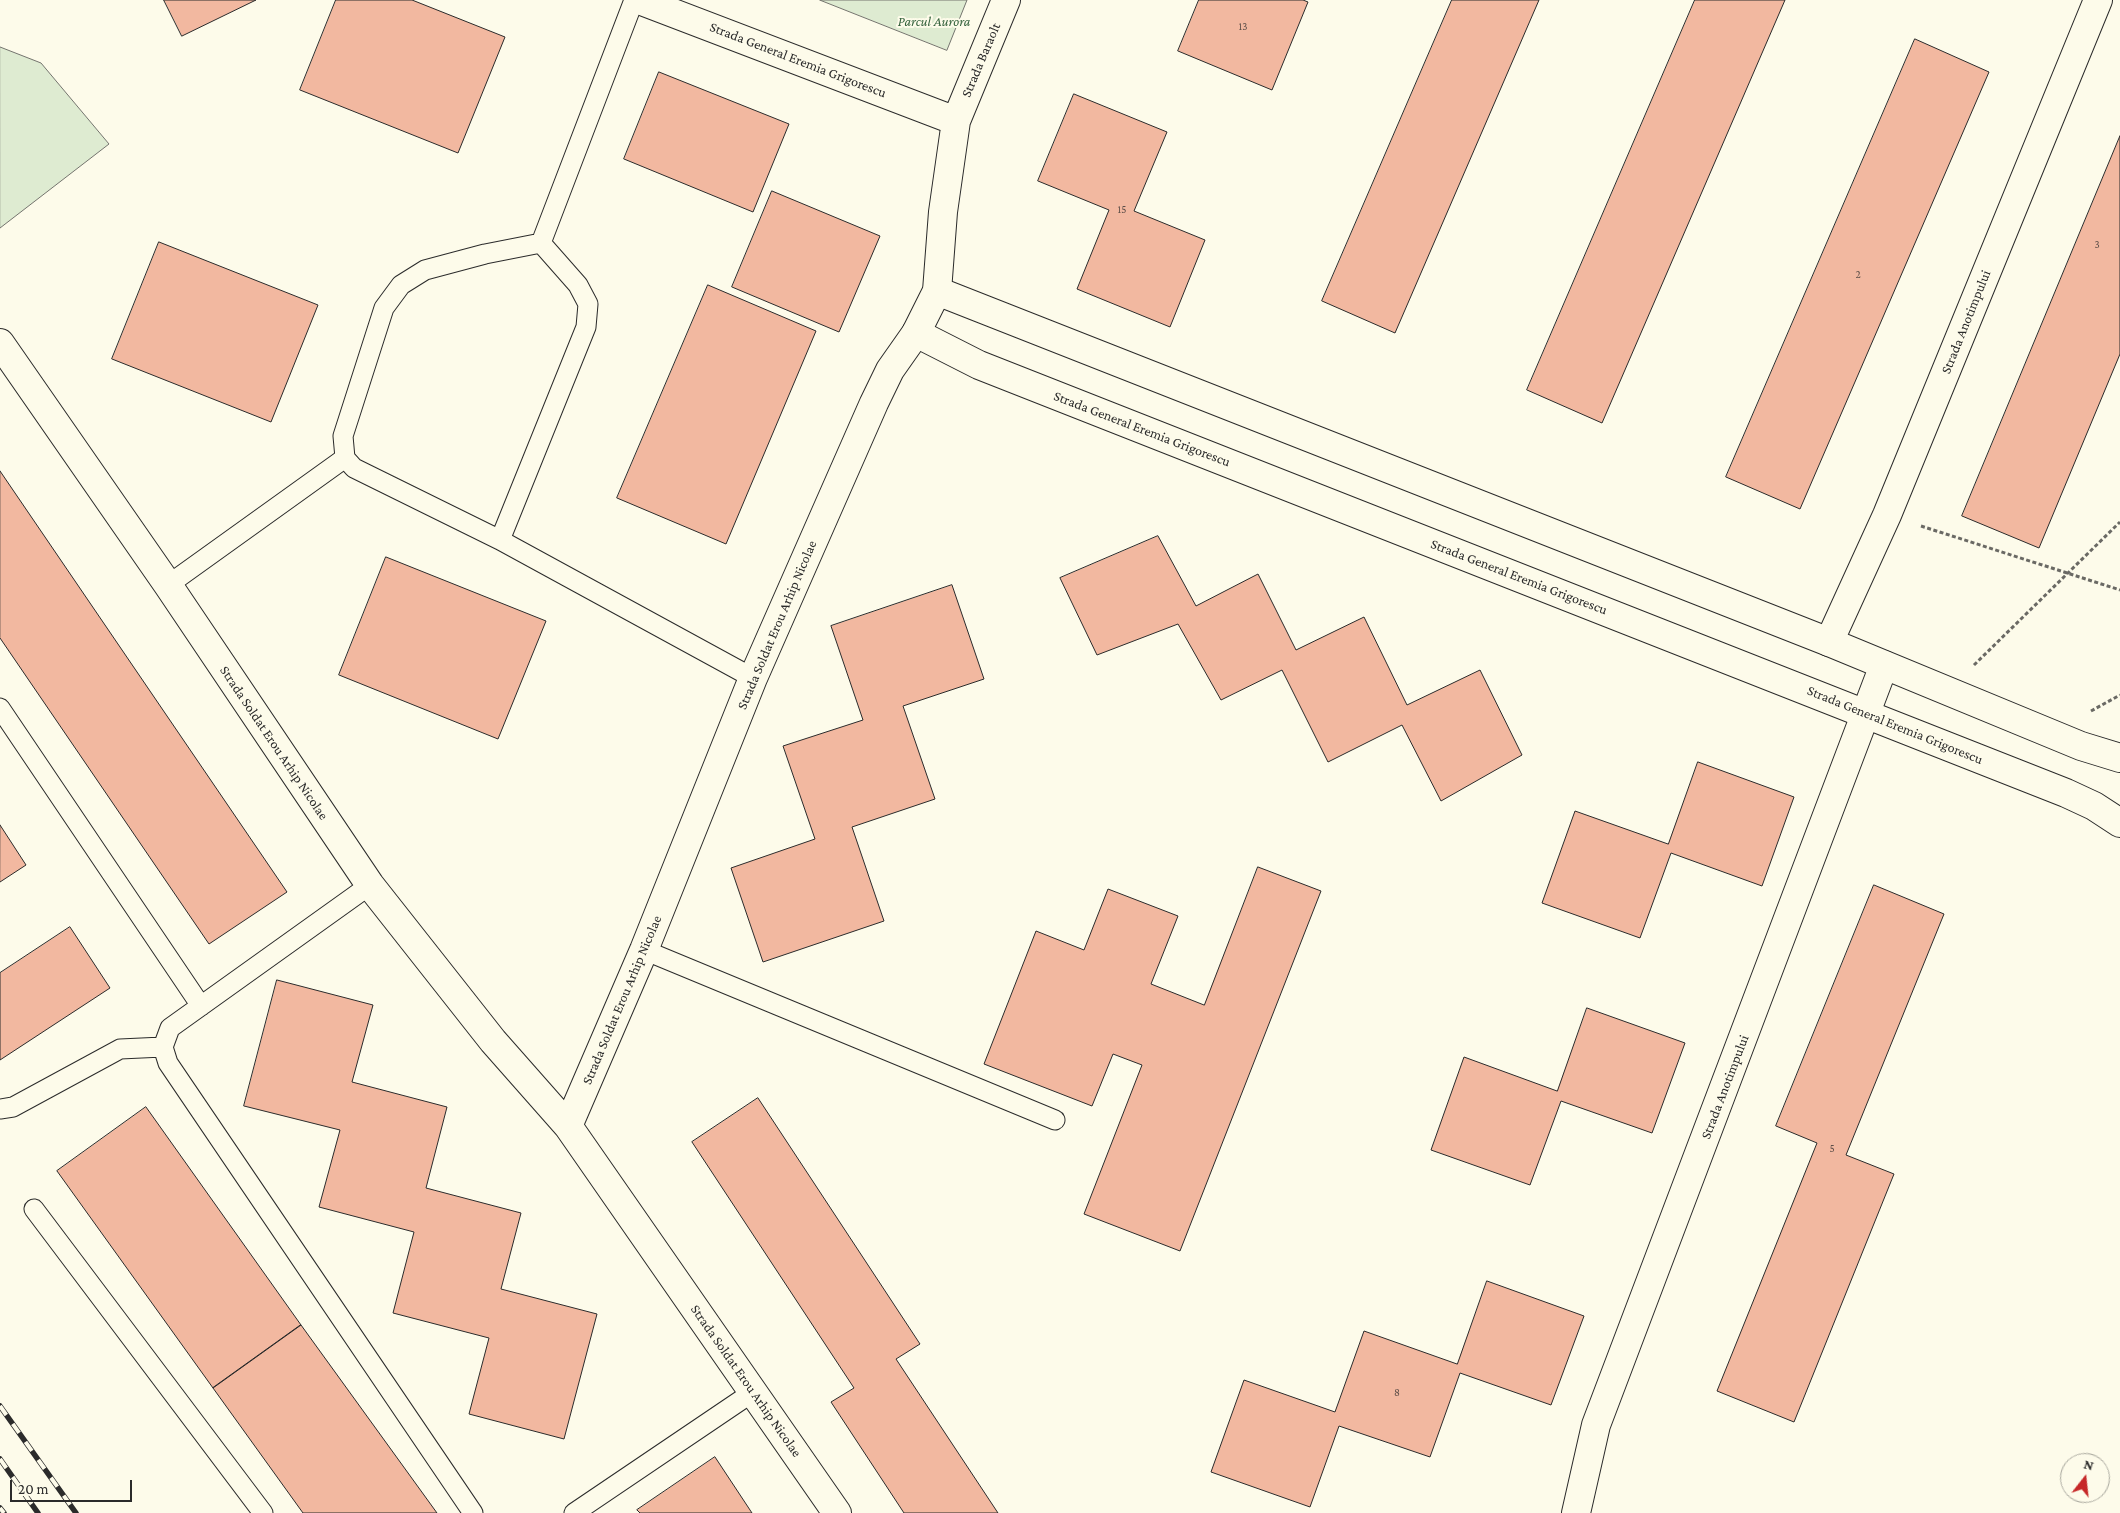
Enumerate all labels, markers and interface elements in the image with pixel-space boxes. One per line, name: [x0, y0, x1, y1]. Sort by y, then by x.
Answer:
park label: Parcul Aurora: [898, 14, 970, 30]
street label: Strada General Eremia Grigorescu: [707, 18, 889, 102]
street label: Strada Baraolt: [958, 20, 1004, 100]
house number: 13: [1239, 20, 1247, 34]
house number: 15: [1118, 203, 1126, 217]
house number: 3: [2094, 238, 2100, 252]
house number: 2: [1855, 268, 1861, 282]
street label: Strada Anotimpului: [1938, 268, 1994, 376]
street label: Strada General Eremia Grigorescu: [1051, 387, 1233, 471]
street label: Strada General Eremia Grigorescu: [1428, 535, 1610, 619]
street label: Strada Soldat Erou Arhip Nicolae: [734, 538, 820, 712]
street label: Strada Soldat Erou Arhip Nicolae: [216, 663, 332, 823]
street label: Strada General Eremia Grigorescu: [1805, 682, 1985, 768]
street label: Strada Soldat Erou Arhip Nicolae: [579, 913, 665, 1087]
street label: Strada Anotimpului: [1697, 1032, 1753, 1142]
house number: 5: [1829, 1142, 1835, 1156]
street label: Strada Soldat Erou Arhip Nicolae: [687, 1302, 805, 1460]
house number: 8: [1394, 1386, 1400, 1400]
north arrow: [2060, 1453, 2110, 1503]
text: N: [2082, 1456, 2096, 1474]
scale bar: [12, 1470, 135, 1502]
text: 20 m: [18, 1481, 49, 1497]

